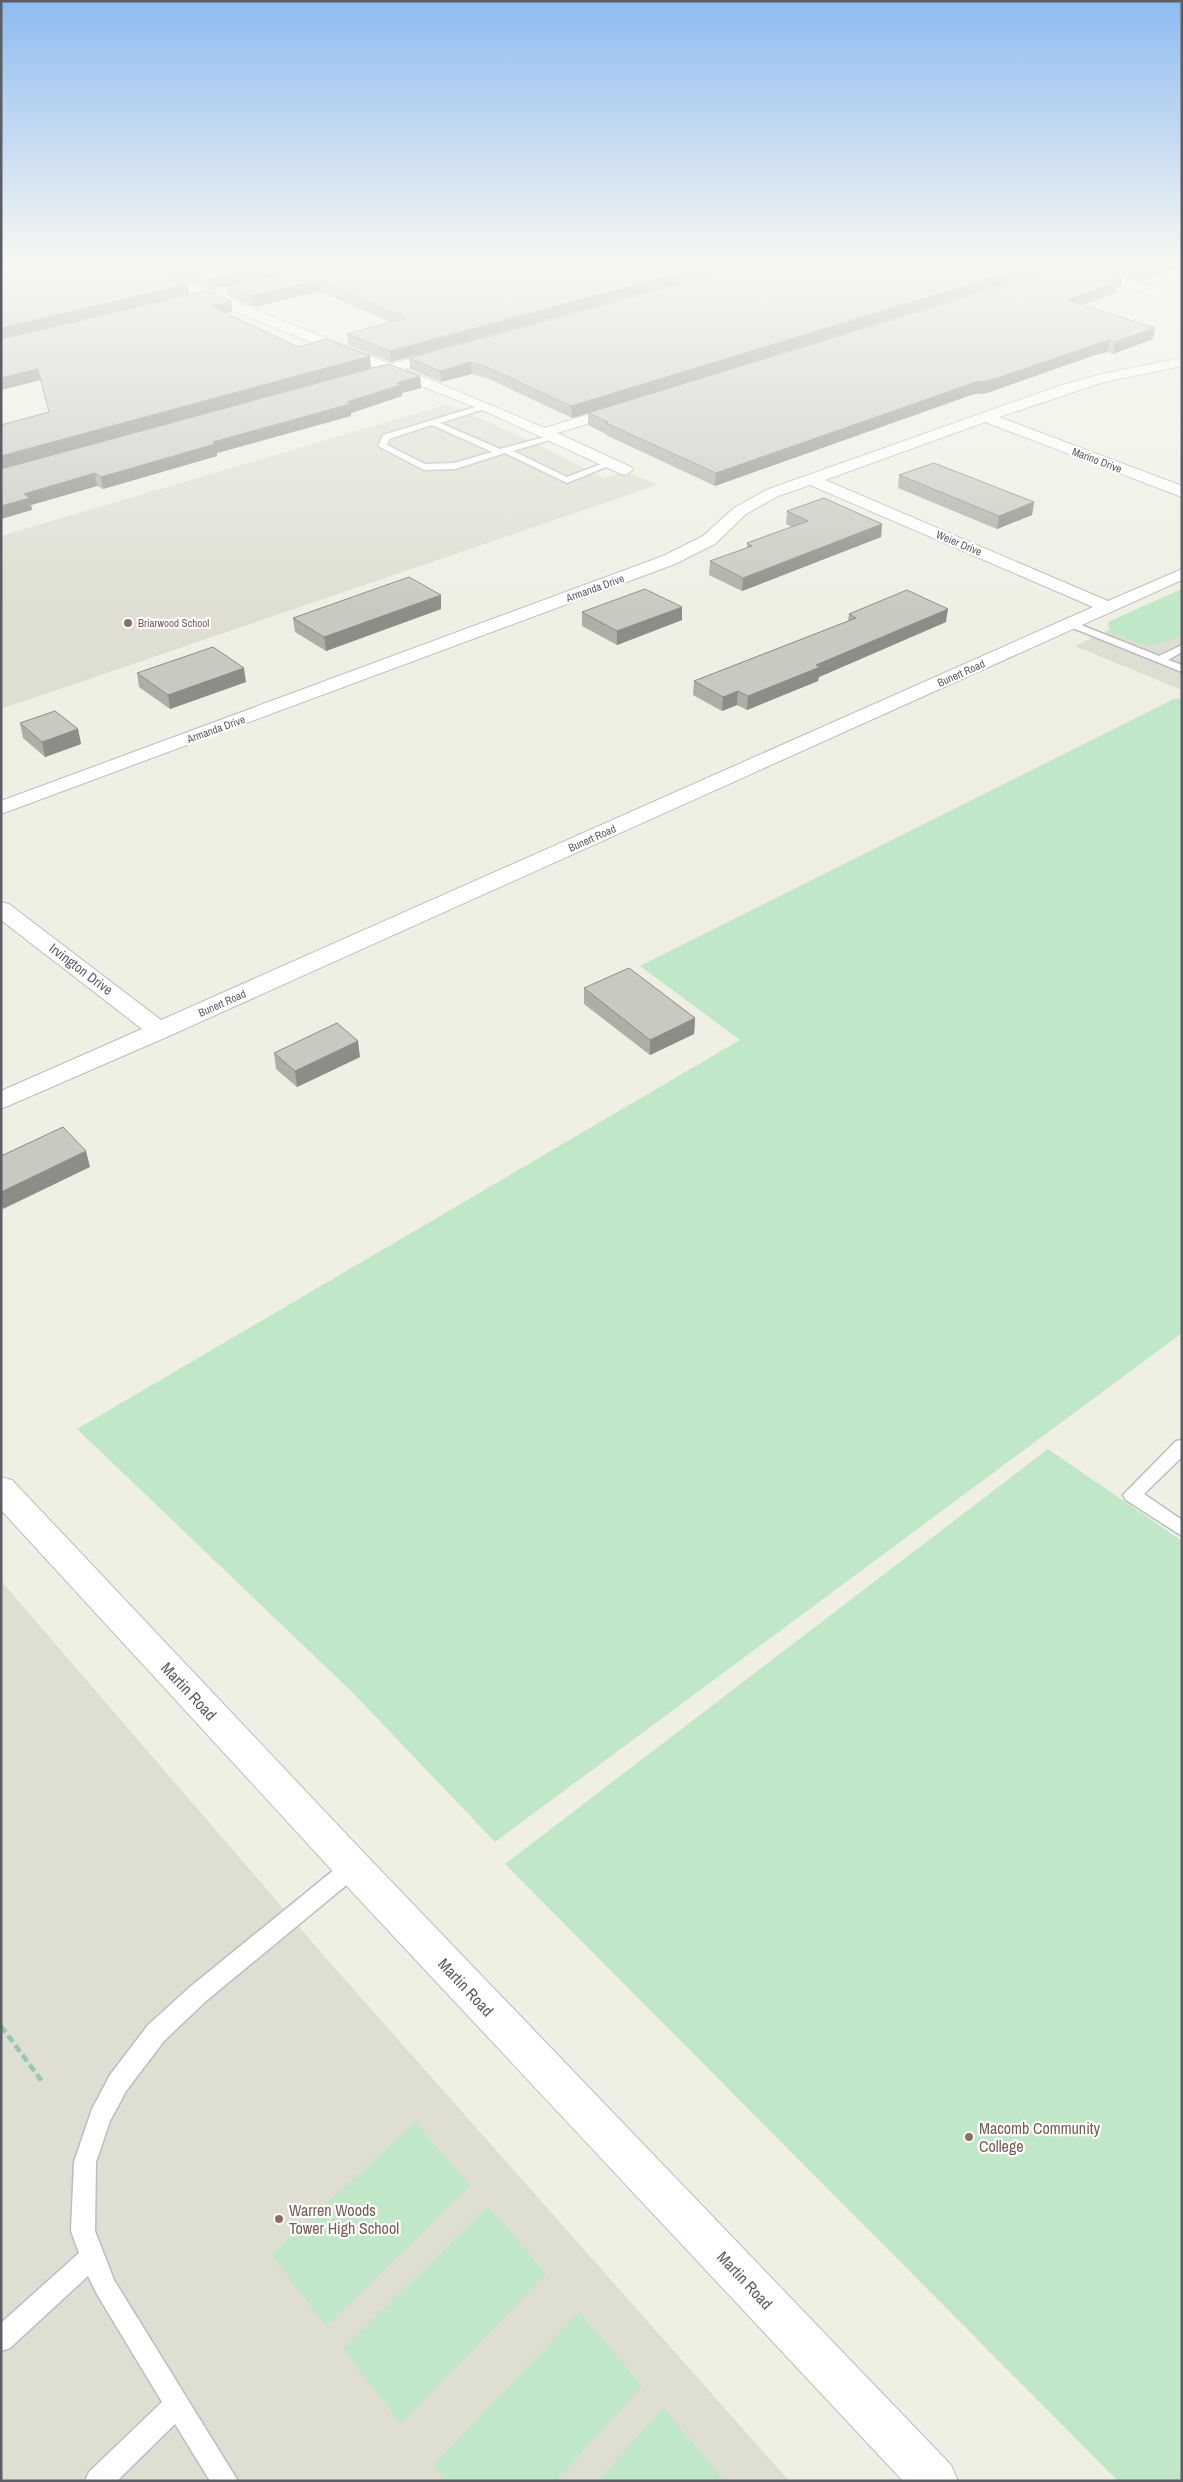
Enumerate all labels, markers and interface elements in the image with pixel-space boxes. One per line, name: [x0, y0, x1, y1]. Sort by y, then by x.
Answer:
street label: Marino Drive: [1070, 444, 1124, 476]
street label: Weier Drive: [934, 527, 984, 559]
street label: Armanda Drive: [563, 571, 626, 605]
place label: Briarwood School: [138, 616, 209, 630]
marker: Briarwood School: [122, 617, 134, 629]
street label: Bunert Road: [935, 656, 987, 690]
street label: Armanda Drive: [184, 712, 247, 746]
street label: Bunert Road: [566, 821, 618, 855]
street label: Irvington Drive: [46, 939, 116, 999]
street label: Bunert Road: [196, 986, 248, 1020]
street label: Martin Road: [156, 1657, 222, 1725]
street label: Martin Road: [433, 1953, 499, 2021]
place label: Macomb Community College: [979, 2117, 1100, 2157]
marker: Macomb Community College: [963, 2131, 975, 2143]
place label: Warren Woods Tower High School: [289, 2199, 399, 2239]
marker: Warren Woods Tower High School: [273, 2213, 285, 2225]
street label: Martin Road: [712, 2246, 778, 2314]

